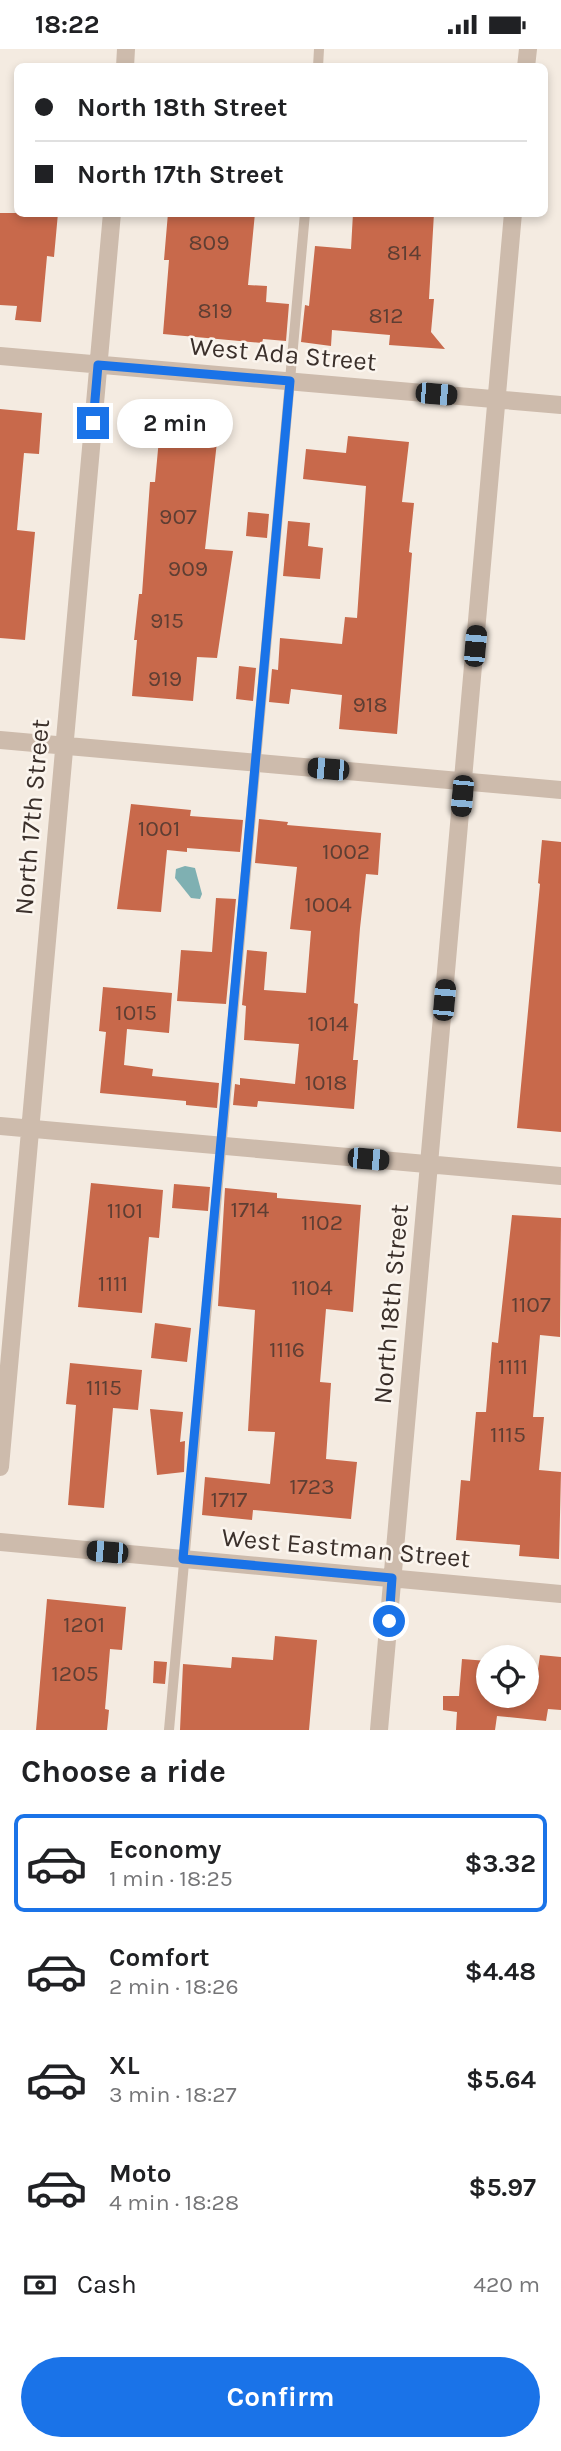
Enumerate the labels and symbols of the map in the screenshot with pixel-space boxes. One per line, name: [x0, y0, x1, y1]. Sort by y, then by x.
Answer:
house number: 809: [188, 229, 230, 256]
house number: 814: [387, 239, 421, 266]
house number: 819: [197, 297, 233, 324]
house number: 812: [368, 302, 404, 329]
street label: West Ada Street: [188, 330, 378, 378]
car: [415, 382, 458, 406]
callout: 2 min: [118, 399, 233, 447]
route end: [77, 407, 109, 439]
house number: 907: [159, 503, 197, 530]
house number: 909: [168, 555, 208, 582]
house number: 915: [150, 607, 184, 634]
car: [463, 624, 488, 668]
house number: 919: [148, 665, 182, 692]
house number: 918: [352, 691, 388, 718]
street label: North 17th Street: [8, 717, 56, 916]
car: [307, 757, 350, 781]
car: [450, 774, 475, 818]
house number: 1001: [138, 815, 180, 842]
house number: 1002: [322, 838, 370, 865]
house number: 1004: [304, 891, 352, 918]
car: [432, 978, 457, 1022]
house number: 1015: [115, 999, 157, 1026]
house number: 1014: [307, 1010, 349, 1037]
house number: 1018: [305, 1069, 348, 1096]
car: [347, 1147, 390, 1171]
house number: 1714: [231, 1196, 270, 1223]
house number: 1101: [107, 1197, 143, 1224]
street label: North 18th Street: [367, 1203, 415, 1405]
house number: 1102: [301, 1209, 343, 1236]
house number: 1111: [98, 1270, 128, 1297]
house number: 1104: [291, 1274, 333, 1301]
house number: 1107: [511, 1291, 551, 1318]
house number: 1116: [269, 1336, 305, 1363]
house number: 1111: [498, 1353, 528, 1380]
house number: 1115: [86, 1374, 122, 1401]
house number: 1115: [490, 1421, 526, 1448]
house number: 1723: [289, 1473, 335, 1500]
house number: 1717: [211, 1486, 248, 1513]
street label: West Eastman Street: [220, 1522, 472, 1574]
car: [86, 1540, 129, 1564]
route start: [373, 1605, 405, 1637]
house number: 1201: [63, 1611, 105, 1638]
house number: 1205: [51, 1660, 99, 1687]

